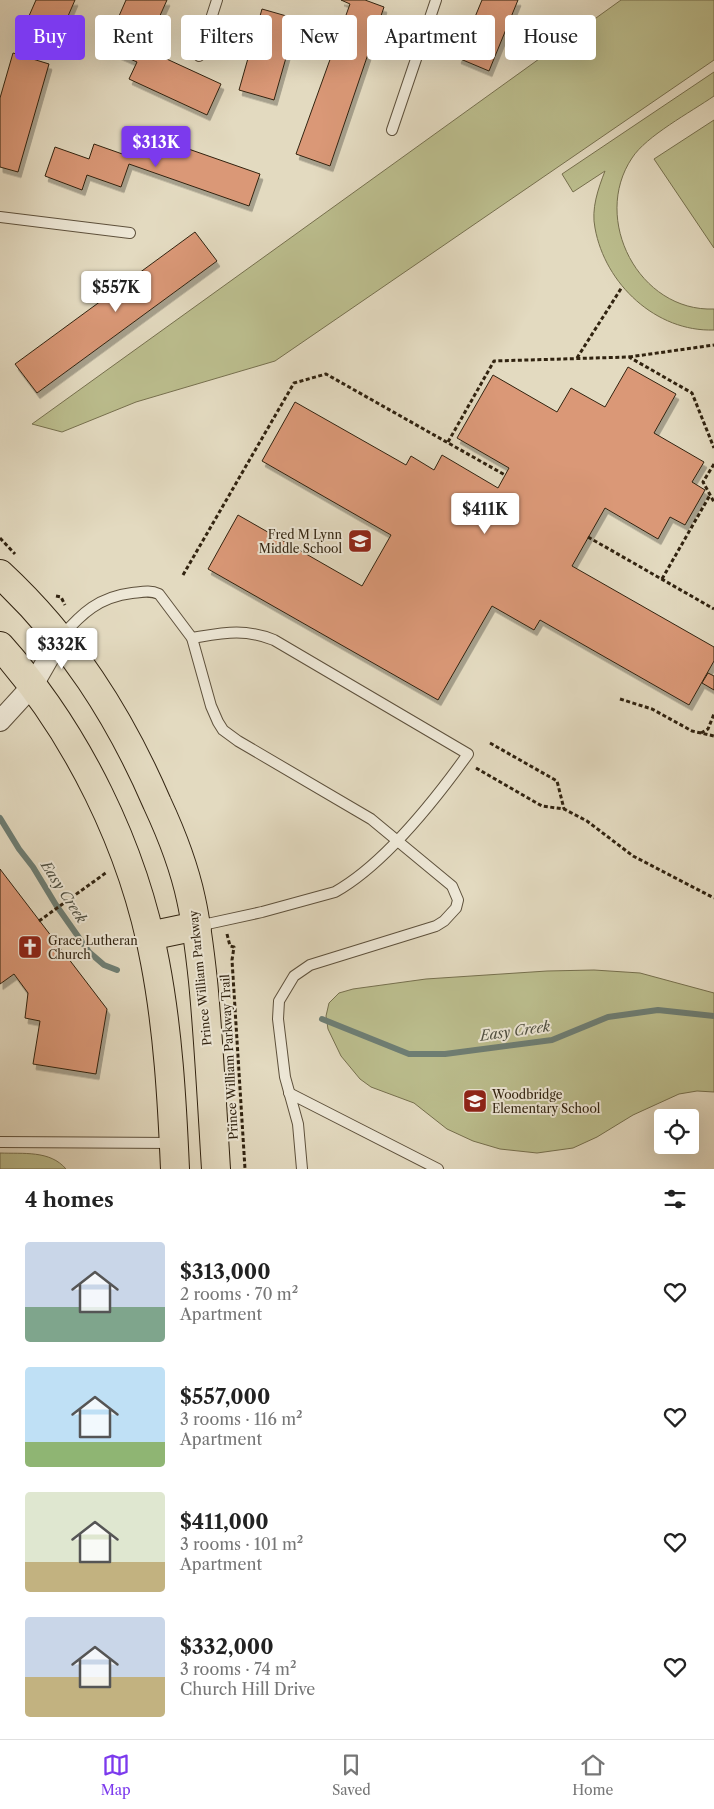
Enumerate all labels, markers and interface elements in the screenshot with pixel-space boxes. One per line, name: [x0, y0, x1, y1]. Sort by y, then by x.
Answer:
chip: Buy: [15, 15, 85, 60]
chip: Rent: [95, 15, 171, 60]
chip: Filters: [181, 15, 272, 60]
chip: New: [282, 15, 357, 60]
chip: Apartment: [367, 15, 495, 60]
chip: House: [505, 15, 596, 60]
pin: $313K: [121, 126, 191, 168]
text: $313K: [133, 132, 180, 152]
pin: $557K: [81, 270, 151, 313]
text: $557K: [92, 277, 140, 297]
pin: $411K: [450, 492, 520, 535]
text: $411K: [462, 499, 508, 519]
place label: Fred M Lynn Middle School: [259, 527, 342, 556]
school or university icon: Fred M Lynn Middle School: [347, 528, 373, 554]
pin: $332K: [27, 628, 97, 670]
text: $332K: [37, 634, 87, 654]
water label: Easy Creek: [37, 857, 91, 927]
street label: Prince William Parkway: [185, 909, 215, 1047]
place label: Grace Lutheran Church: [48, 933, 138, 962]
church icon: Grace Lutheran Church: [17, 934, 43, 960]
street label: Prince William Parkway Trail: [217, 973, 241, 1140]
water label: Easy Creek: [478, 1017, 552, 1045]
place label: Woodbridge Elementary School: [491, 1087, 601, 1116]
school or university icon: Woodbridge Elementary School: [462, 1088, 488, 1114]
map controls: [654, 1109, 699, 1154]
button: locate: [654, 1109, 699, 1154]
icon: filters: [661, 1185, 689, 1213]
text: 4 homes: [25, 1187, 114, 1212]
text: $313,000: [180, 1259, 271, 1284]
icon: home: [65, 1262, 125, 1322]
icon: heart: [661, 1278, 689, 1306]
text: 2 rooms · 70 m²: [180, 1284, 298, 1304]
text: Apartment: [180, 1304, 262, 1324]
text: $557,000: [180, 1384, 270, 1409]
icon: home: [65, 1387, 125, 1447]
icon: heart: [661, 1403, 689, 1431]
text: 3 rooms · 116 m²: [180, 1409, 303, 1429]
text: Apartment: [180, 1429, 262, 1449]
text: $411,000: [180, 1509, 269, 1534]
icon: home: [65, 1512, 125, 1572]
icon: heart: [661, 1528, 689, 1556]
text: 3 rooms · 101 m²: [180, 1534, 303, 1554]
text: Apartment: [180, 1554, 262, 1574]
text: $332,000: [180, 1634, 274, 1659]
icon: home: [65, 1637, 125, 1697]
icon: heart: [661, 1653, 689, 1681]
text: 3 rooms · 74 m²: [180, 1659, 296, 1679]
text: Church Hill Drive: [180, 1679, 315, 1699]
tab: Map: [101, 1751, 131, 1799]
tab: Saved: [332, 1751, 371, 1799]
tab: Home: [572, 1751, 613, 1799]

